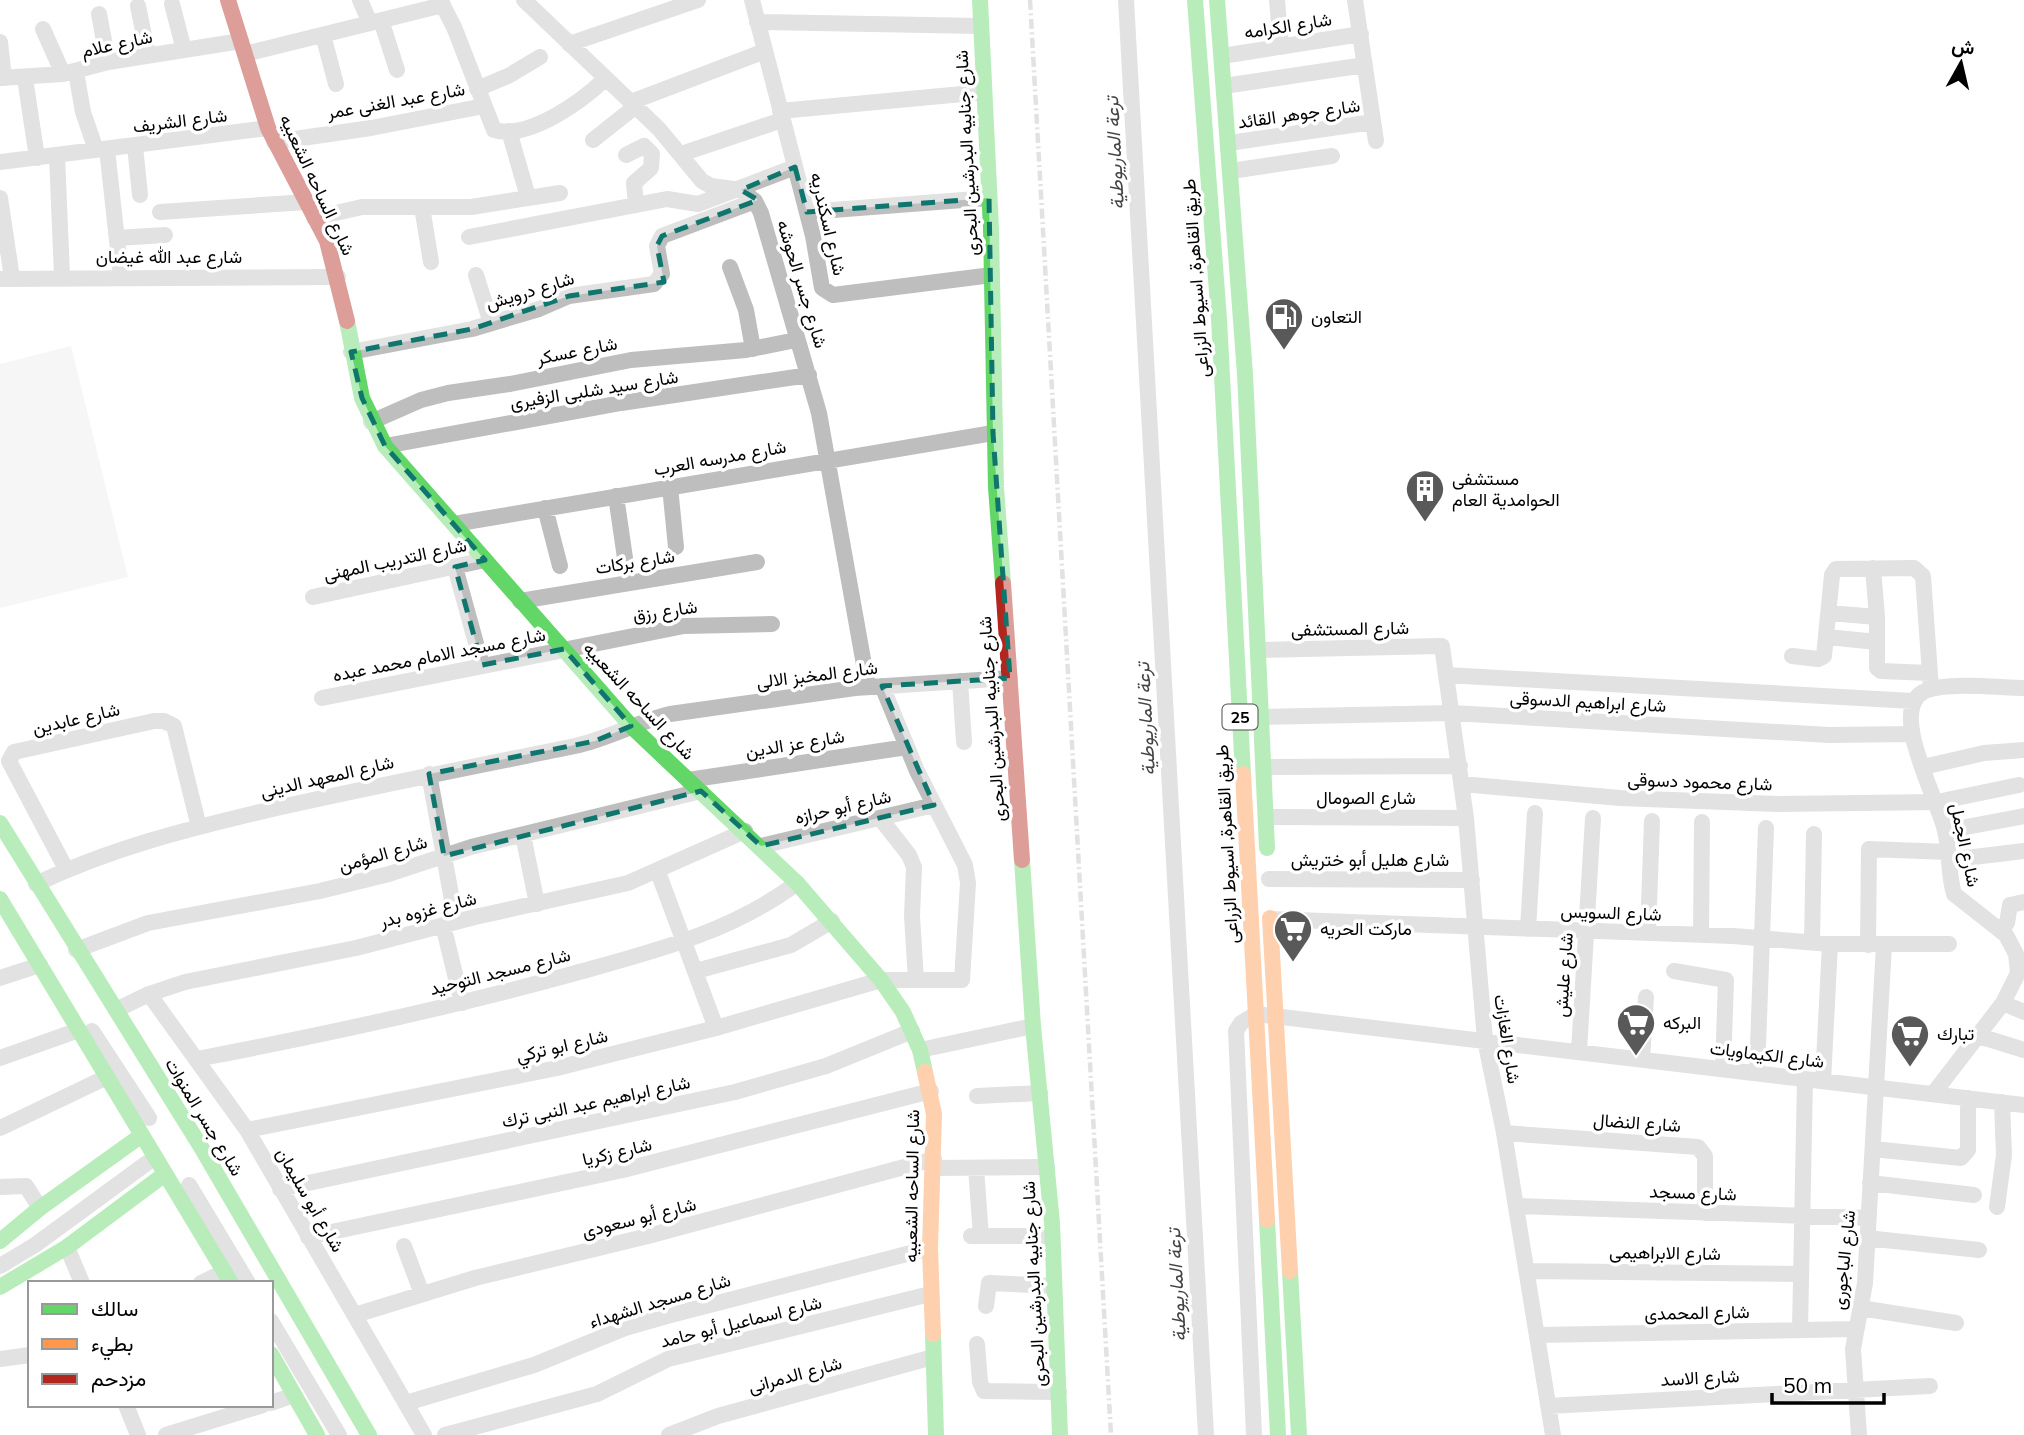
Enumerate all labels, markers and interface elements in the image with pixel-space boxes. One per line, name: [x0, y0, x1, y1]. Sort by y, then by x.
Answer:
street label: شارع الكرامه: [1243, 7, 1333, 45]
street label: شارع علام: [79, 25, 155, 63]
north arrow: [1926, 28, 1996, 98]
text: ش: [1950, 33, 1977, 60]
street label: شارع جنابيه البدرشين البحرى: [950, 49, 984, 257]
street label: شارع عبد الغنى عمر: [324, 77, 467, 125]
water label: ترعة الماريوطية: [1099, 94, 1129, 210]
street label: شارع جوهر القائد: [1236, 94, 1362, 134]
street label: شارع الشريف: [132, 103, 228, 139]
street label: شارع الساحه الشعبيه: [274, 110, 360, 260]
street label: شارع اسكندريه: [804, 170, 852, 278]
street label: طريق القاهرة, اسيوط الزراعى: [1177, 178, 1214, 378]
street label: شارع جسر الحوشه: [771, 217, 833, 351]
street label: شارع عبد الله غيضان: [96, 245, 242, 269]
street label: شارع درويش: [483, 266, 577, 316]
fuel station icon: التعاون: [1263, 296, 1305, 351]
place label: التعاون: [1311, 305, 1362, 328]
street label: شارع عسكر: [534, 331, 619, 371]
street label: شارع سيد شلبى الزفيرى: [508, 365, 680, 415]
street label: شارع مدرسه العرب: [652, 435, 788, 481]
place label: مستشفى الحوامدية العام: [1452, 467, 1560, 512]
building icon: مستشفى الحوامدية العام: [1404, 468, 1446, 523]
street label: شارع التدريب المهنى: [321, 533, 469, 587]
street label: شارع بركات: [594, 544, 676, 580]
street label: شارع رزق: [631, 595, 699, 627]
street label: شارع جنابيه البدرشين البحرى: [973, 615, 1011, 823]
street label: شارع المستشفى: [1291, 616, 1409, 642]
street label: شارع مسجد الامام محمد عبده: [331, 623, 547, 687]
street label: شارع الساحه الشعبيه: [578, 637, 700, 765]
street label: شارع المخبز الالى: [755, 656, 879, 694]
water label: ترعة الماريوطية: [1130, 660, 1160, 776]
street label: شارع ابراهيم الدسوقى: [1509, 686, 1667, 718]
street label: شارع عابدين: [30, 697, 122, 741]
road number: 25: [1222, 704, 1258, 730]
street label: شارع عز الدين: [744, 724, 846, 764]
street label: طريق القاهرة, اسيوط الزراعى: [1210, 744, 1243, 944]
street label: شارع المعهد الدينى: [258, 750, 396, 804]
street label: شارع محمود دسوقى: [1627, 767, 1773, 797]
street label: شارع أبو حرازه: [792, 784, 894, 830]
street label: شارع الصومال: [1316, 786, 1416, 810]
street label: شارع الجمل: [1944, 801, 1986, 889]
street label: شارع المؤمن: [336, 830, 430, 878]
street label: شارع هليل أبو ختريش: [1291, 848, 1449, 872]
street label: شارع غزوه بدر: [376, 886, 479, 934]
street label: شارع السويس: [1560, 899, 1662, 927]
supermarket icon: ماركت الحريه: [1272, 908, 1314, 963]
place label: ماركت الحريه: [1320, 917, 1412, 940]
street label: شارع عليش: [1549, 932, 1579, 1018]
street label: شارع مسجد التوحيد: [427, 943, 573, 1001]
street label: شارع الغازات: [1488, 993, 1526, 1085]
supermarket icon: البركه: [1615, 1002, 1657, 1057]
place label: البركه: [1663, 1011, 1701, 1034]
supermarket icon: تبارك: [1889, 1013, 1931, 1068]
place label: تبارك: [1937, 1022, 1974, 1045]
street label: شارع ابو تركي: [514, 1024, 611, 1071]
street label: شارع الكيماويات: [1708, 1036, 1826, 1074]
street label: شارع جسر المنوات: [159, 1054, 249, 1180]
street label: شارع ابراهيم عبد النبى ترك: [500, 1070, 692, 1134]
street label: شارع النضال: [1592, 1108, 1682, 1138]
street label: شارع الساحه الشعبيه: [899, 1109, 925, 1263]
street label: شارع زكريا: [580, 1132, 654, 1172]
street label: شارع أبو سليمان: [270, 1143, 350, 1257]
street label: شارع مسجد: [1649, 1179, 1737, 1207]
street label: شارع جنابيه البدرشين البحرى: [1017, 1180, 1051, 1388]
street label: شارع أبو سعودى: [579, 1192, 699, 1244]
street label: شارع الباجورى: [1827, 1209, 1861, 1311]
water label: ترعة الماريوطية: [1161, 1226, 1191, 1342]
street label: شارع الابراهيمى: [1609, 1240, 1721, 1266]
street label: شارع مسجد الشهداء: [586, 1268, 734, 1334]
legend: [28, 1281, 273, 1407]
street label: شارع اسماعيل أبو حامد: [658, 1290, 824, 1354]
text: سالك: [91, 1295, 138, 1321]
street label: شارع المحمدى: [1644, 1300, 1750, 1326]
text: بطيء: [91, 1330, 134, 1361]
street label: شارع الدمرانى: [745, 1351, 845, 1399]
scale bar: [1772, 1362, 1884, 1406]
street label: شارع الاسد: [1660, 1364, 1740, 1392]
text: مزدحم: [91, 1365, 146, 1393]
text: 50 m: [1783, 1372, 1832, 1398]

